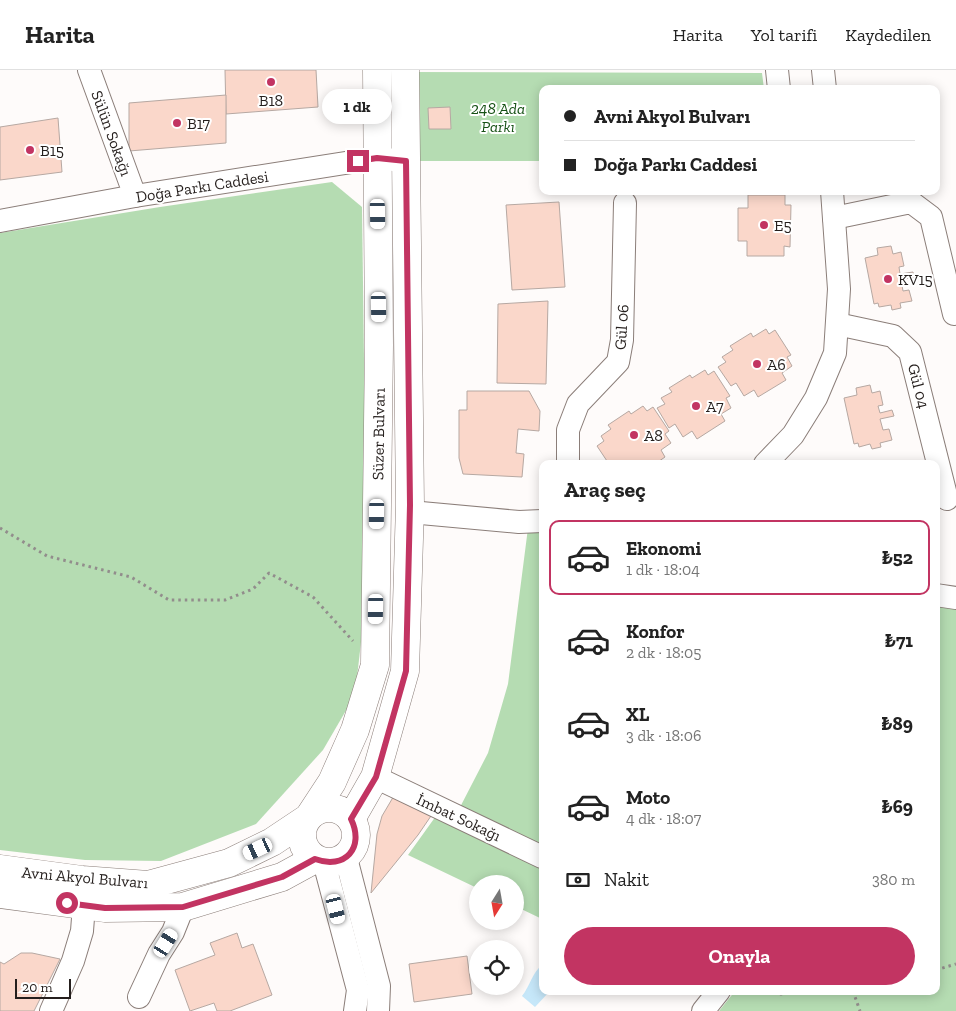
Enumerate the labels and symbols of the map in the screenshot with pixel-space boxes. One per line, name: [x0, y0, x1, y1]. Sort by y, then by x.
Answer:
marker: B18: [265, 76, 277, 88]
street label: Sülün Sokağı: [87, 88, 136, 179]
callout: 1 dk: [323, 88, 393, 124]
place label: B18: [259, 91, 283, 110]
park label: 248 Ada Parkı: [471, 99, 525, 136]
place label: B17: [187, 114, 211, 133]
marker: B17: [171, 117, 183, 129]
place label: B15: [40, 141, 64, 160]
marker: B15: [24, 144, 36, 156]
route end: [347, 150, 369, 172]
street label: Doğa Parkı Caddesi: [134, 167, 270, 206]
car: [370, 199, 385, 229]
place label: E5: [774, 216, 792, 235]
marker: E5: [758, 219, 770, 231]
place label: KV15: [898, 270, 933, 289]
marker: KV15: [882, 273, 894, 285]
car: [371, 292, 386, 322]
street label: Gül 06: [610, 304, 633, 350]
place label: A6: [767, 355, 786, 374]
marker: A6: [751, 358, 763, 370]
street label: Gül 04: [904, 362, 933, 411]
street label: Süzer Bulvarı: [368, 387, 389, 480]
place label: A7: [706, 397, 724, 416]
marker: A7: [690, 400, 702, 412]
place label: A8: [644, 426, 663, 445]
marker: A8: [628, 429, 640, 441]
car: [369, 499, 384, 529]
car: [368, 594, 383, 624]
street label: İmbat Sokağı: [414, 790, 504, 845]
car: [241, 836, 274, 862]
street label: Avni Akyol Bulvarı: [21, 862, 150, 893]
north arrow: [469, 875, 524, 930]
route start: [56, 892, 78, 914]
car: [325, 893, 346, 925]
car: [151, 926, 180, 960]
scale bar: [15, 976, 71, 999]

